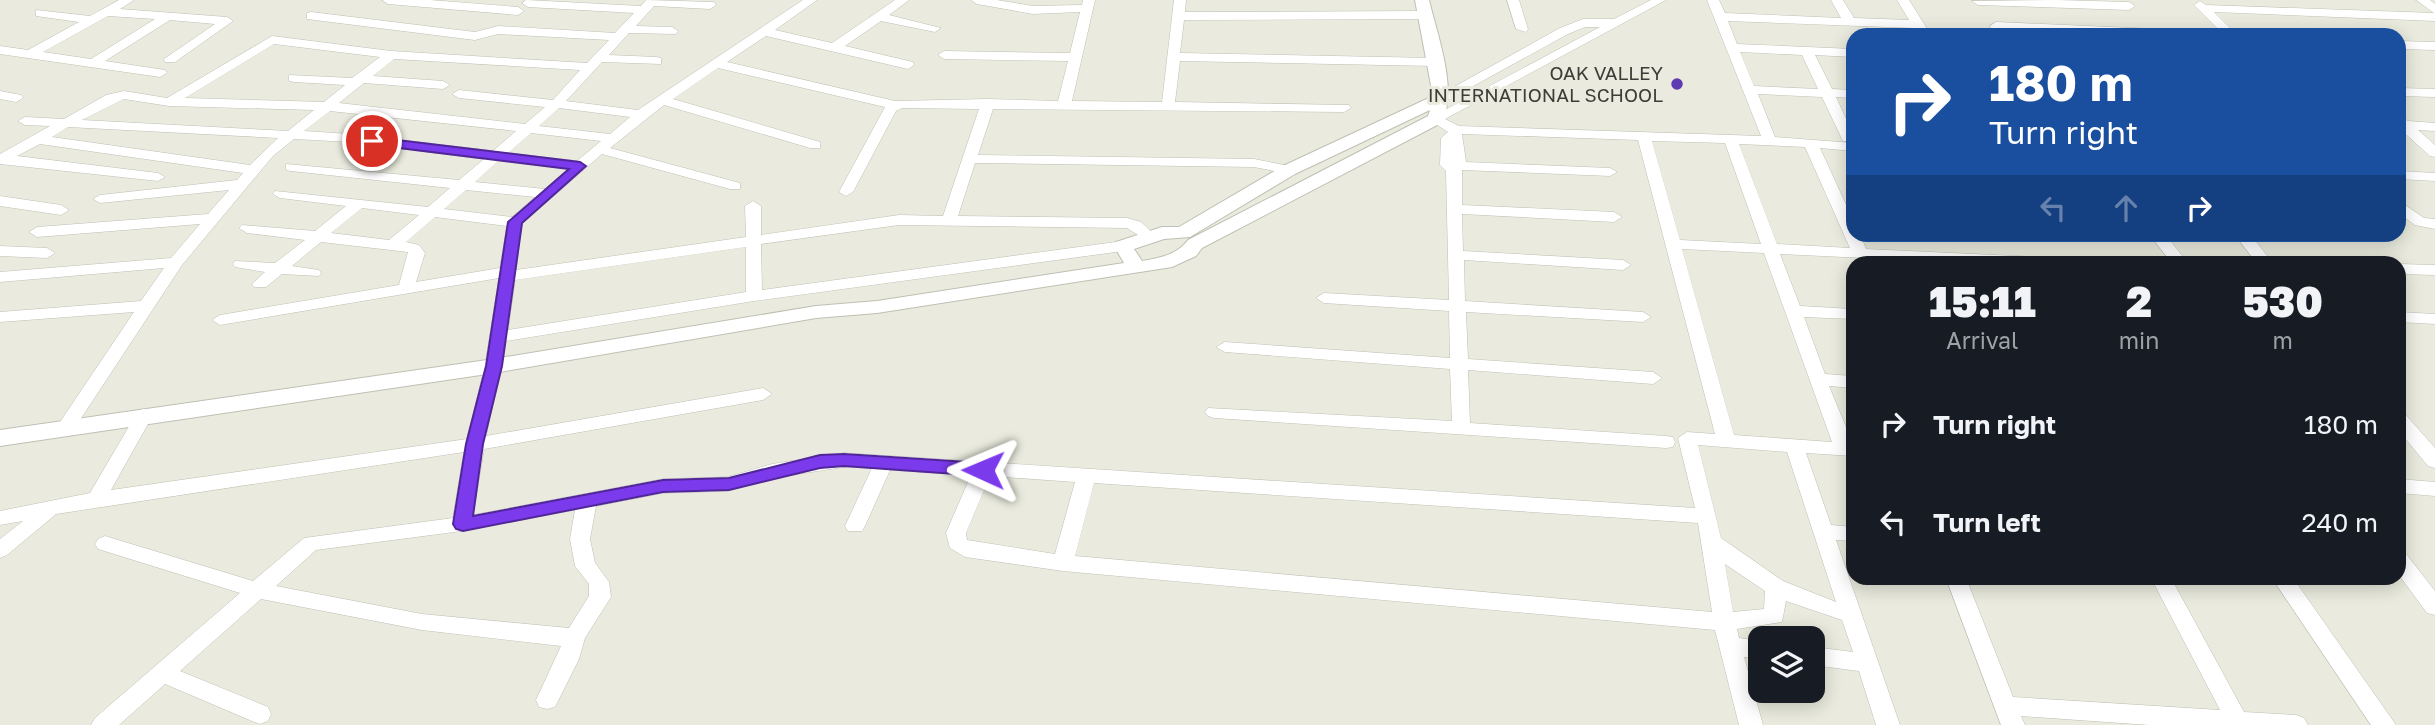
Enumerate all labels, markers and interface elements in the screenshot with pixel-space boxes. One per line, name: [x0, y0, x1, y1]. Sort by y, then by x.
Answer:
text: 180 m: [1989, 53, 2133, 112]
icon: right: [1874, 56, 1965, 147]
place label: OAK VALLEY INTERNATIONAL SCHOOL: [1428, 61, 1663, 106]
marker: OAK VALLEY INTERNATIONAL SCHOOL: [1669, 76, 1685, 92]
pin: [342, 111, 402, 171]
text: Turn right: [1989, 113, 2138, 151]
icon: arrive: [353, 122, 391, 160]
icon: left: [2034, 189, 2072, 227]
icon: ahead: [2107, 189, 2145, 227]
icon: right: [2180, 189, 2218, 227]
text: 15:11: [1929, 276, 2036, 326]
text: 2: [2126, 276, 2152, 326]
text: 530: [2242, 276, 2323, 326]
text: Arrival: [1946, 326, 2018, 354]
text: min: [2119, 326, 2159, 354]
text: m: [2273, 326, 2293, 354]
icon: right: [1874, 405, 1912, 443]
text: Turn right: [1933, 409, 2056, 440]
text: 180 m: [2304, 409, 2378, 440]
position arrow: [946, 433, 1020, 507]
icon: left: [1874, 503, 1912, 541]
text: Turn left: [1933, 507, 2041, 538]
text: 240 m: [2301, 507, 2378, 538]
map controls: [1748, 626, 1825, 703]
button: layers: [1748, 626, 1825, 703]

